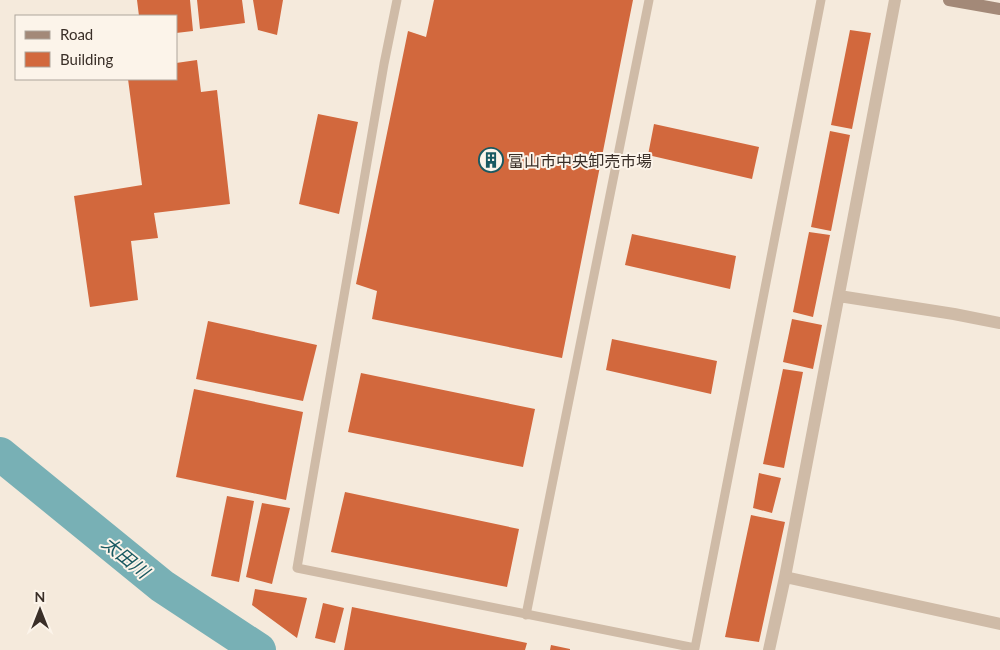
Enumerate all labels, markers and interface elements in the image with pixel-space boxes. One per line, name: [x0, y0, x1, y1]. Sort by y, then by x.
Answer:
legend: [15, 15, 178, 80]
text: Road: [60, 25, 93, 43]
text: Building: [60, 50, 113, 68]
building icon: 富山市中央卸売市場: [478, 147, 504, 173]
place label: 富山市中央卸売市場: [508, 151, 652, 170]
water label: 太田川: [98, 531, 155, 584]
north arrow: [15, 585, 65, 635]
text: N: [35, 588, 45, 605]

